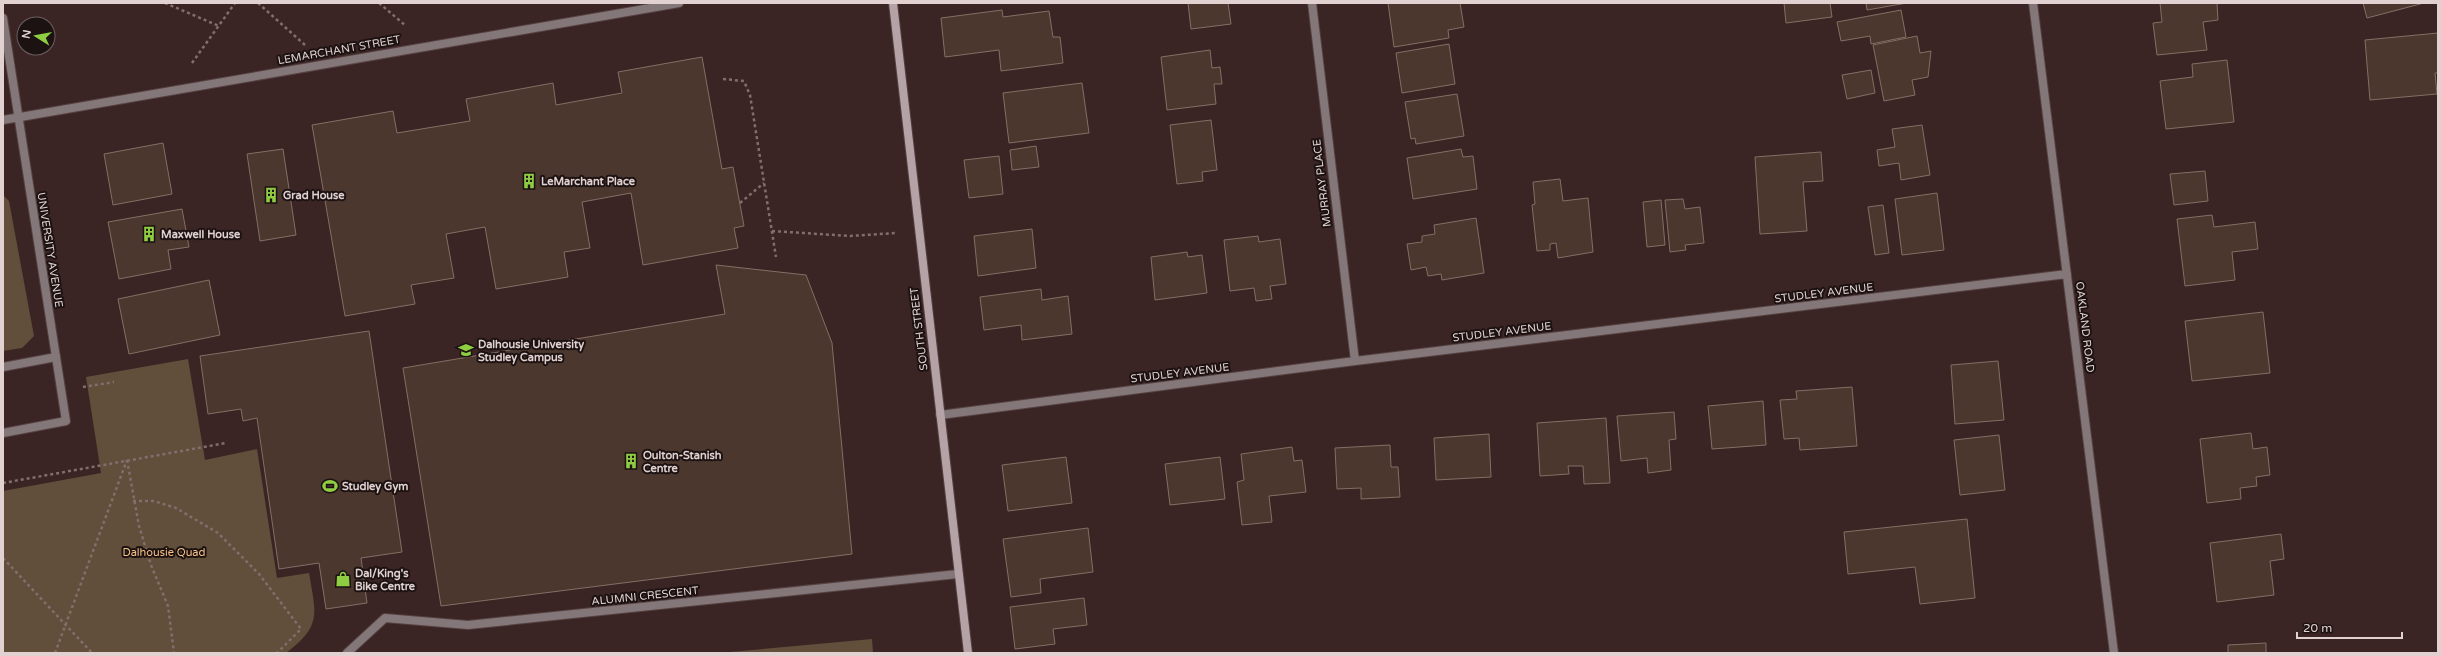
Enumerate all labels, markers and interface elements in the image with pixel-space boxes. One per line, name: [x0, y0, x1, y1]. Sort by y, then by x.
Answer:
north arrow: [16, 16, 56, 56]
text: N: [19, 29, 34, 40]
street label: LEMARCHANT STREET: [277, 33, 402, 67]
street label: MURRAY PLACE: [1310, 138, 1334, 228]
building icon: LeMarchant Place: [520, 172, 538, 190]
place label: LeMarchant Place: [541, 175, 636, 188]
building icon: Grad House: [262, 186, 280, 204]
place label: Grad House: [283, 189, 345, 202]
street label: UNIVERSITY AVENUE: [34, 192, 66, 308]
building icon: Maxwell House: [140, 225, 158, 243]
place label: Maxwell House: [161, 228, 241, 241]
street label: STUDLEY AVENUE: [1774, 280, 1874, 306]
street label: OAKLAND ROAD: [2073, 281, 2097, 373]
street label: SOUTH STREET: [907, 286, 931, 371]
street label: STUDLEY AVENUE: [1452, 319, 1552, 345]
place label: Dalhousie University Studley Campus: [478, 338, 584, 365]
school or university icon: Dalhousie University Studley Campus: [457, 341, 475, 359]
street label: STUDLEY AVENUE: [1130, 360, 1230, 386]
place label: Oulton-Stanish Centre: [643, 449, 722, 475]
building icon: Oulton-Stanish Centre: [622, 452, 640, 470]
sports icon: Studley Gym: [321, 477, 339, 495]
place label: Studley Gym: [342, 480, 408, 494]
park label: Dalhousie Quad: [123, 546, 206, 559]
place label: Dal/King's Bike Centre: [355, 567, 416, 593]
shop icon: Dal/King's Bike Centre: [334, 570, 352, 588]
street label: ALUMNI CRESCENT: [591, 584, 699, 608]
scale bar: [2297, 614, 2402, 640]
text: 20 m: [2303, 621, 2332, 635]

